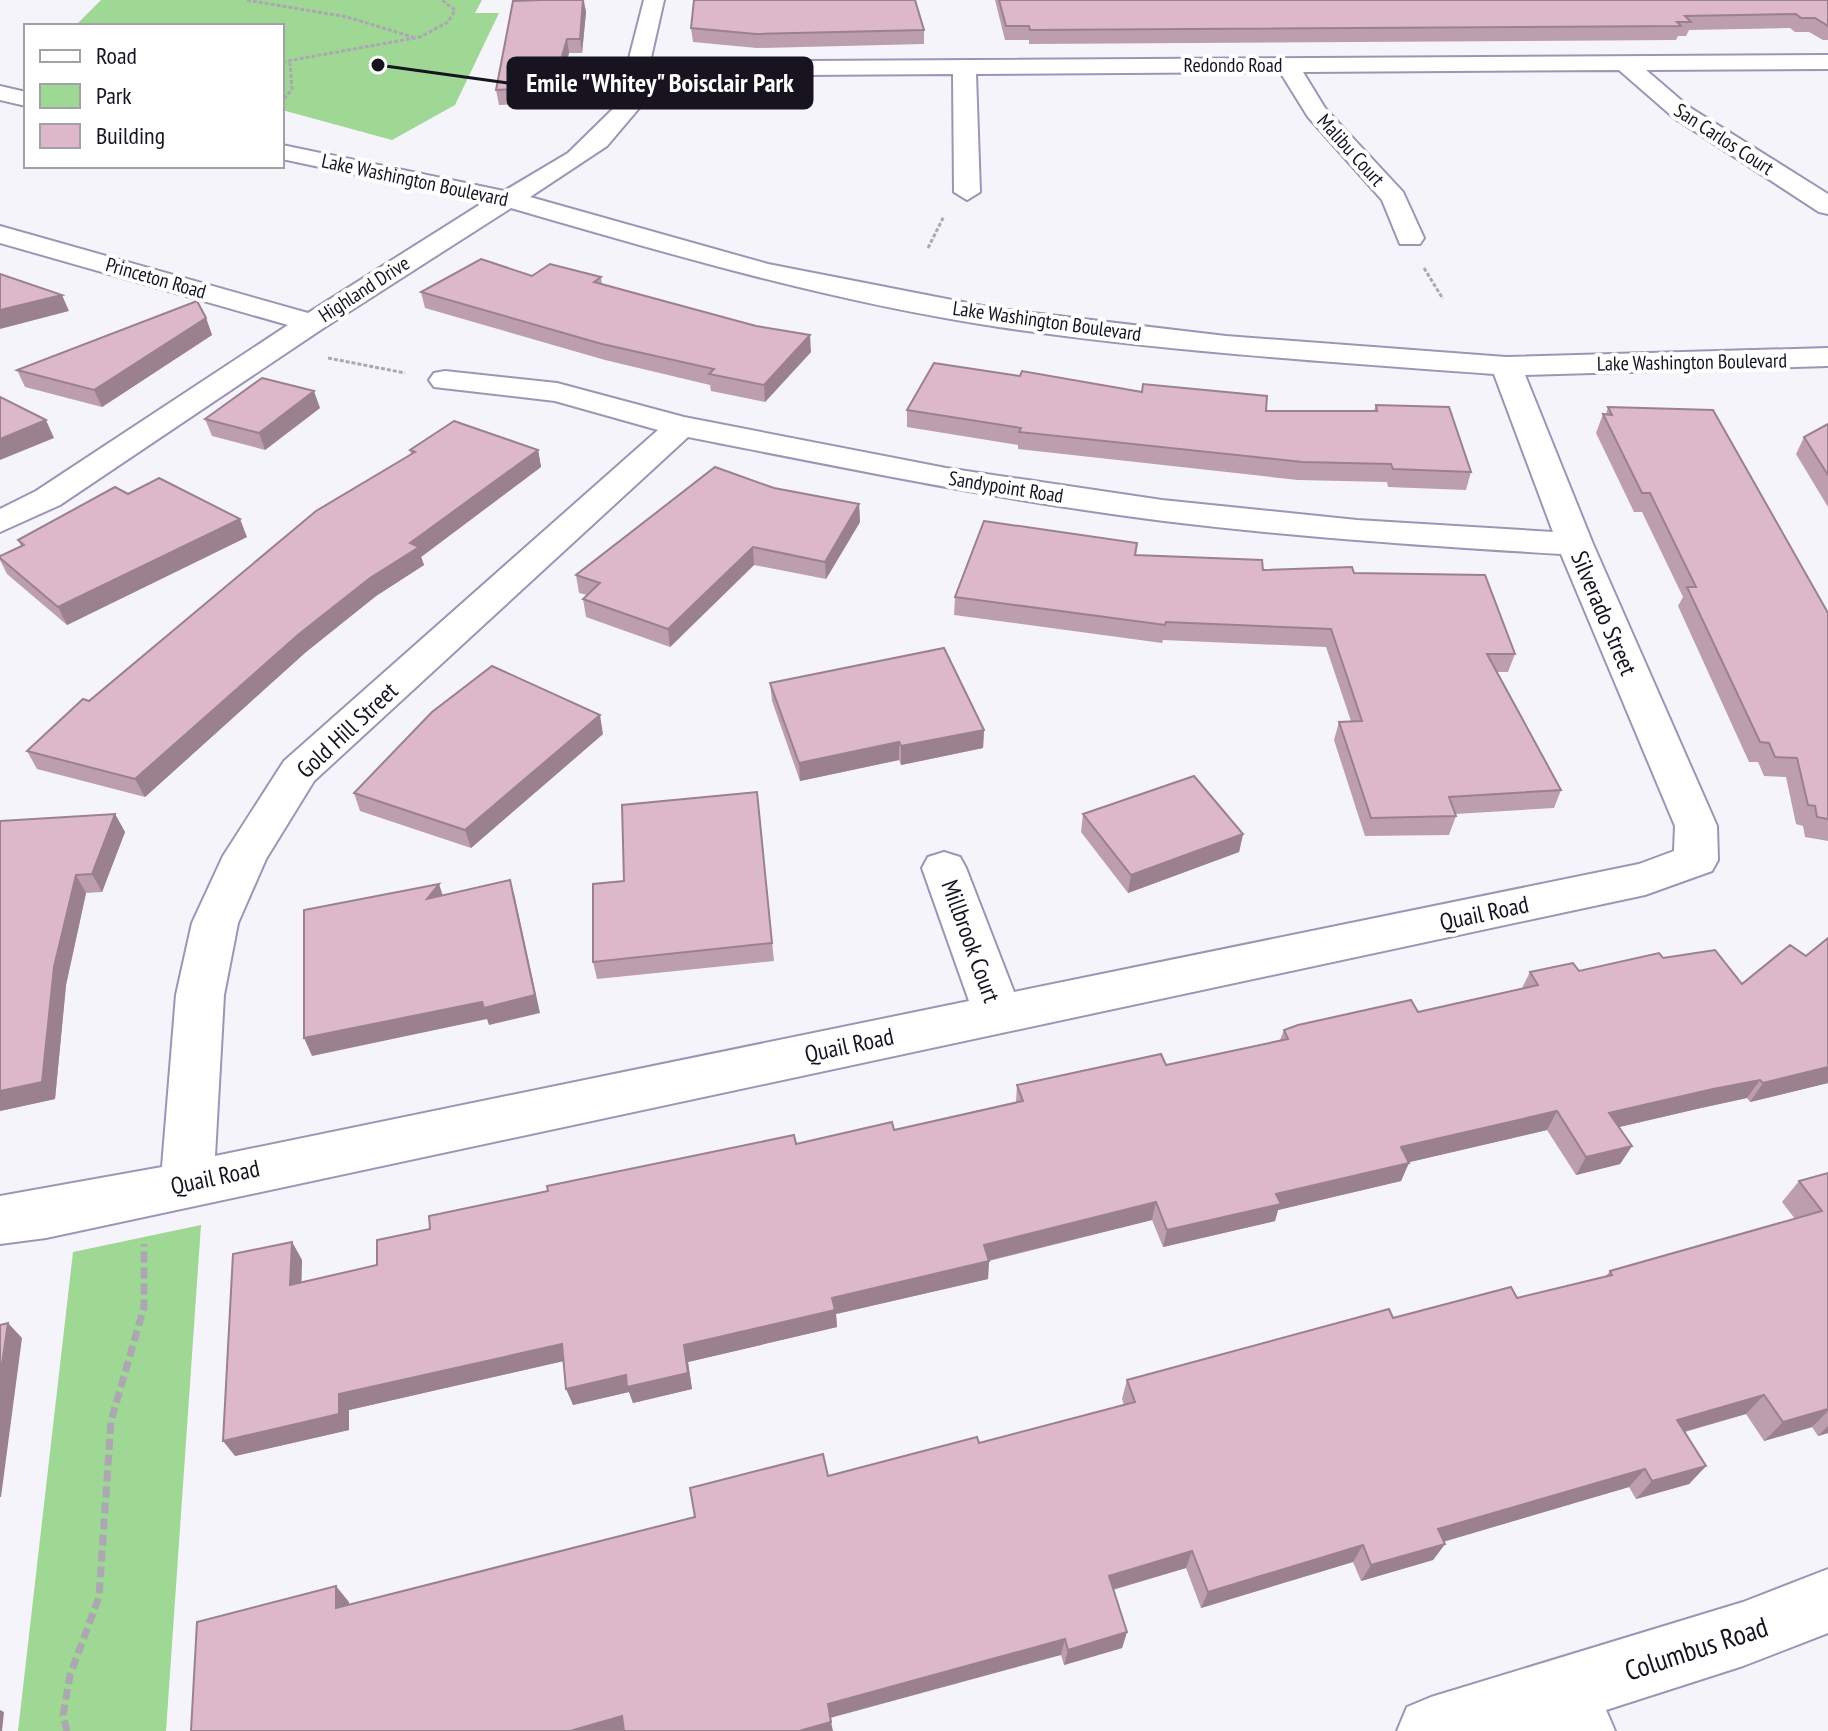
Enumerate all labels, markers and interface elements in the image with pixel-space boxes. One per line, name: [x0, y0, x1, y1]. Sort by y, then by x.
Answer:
legend: [24, 24, 284, 168]
text: Road: [96, 40, 137, 71]
street label: Redondo Road: [1184, 52, 1282, 78]
callout: Emile "Whitey" Boisclair Park: [508, 58, 812, 108]
text: Emile "Whitey" Boisclair Park: [526, 66, 794, 99]
text: Park: [96, 80, 132, 111]
street label: San Carlos Court: [1669, 97, 1779, 181]
street label: Malibu Court: [1312, 108, 1391, 192]
text: Building: [96, 120, 165, 151]
street label: Lake Washington Boulevard: [319, 148, 511, 212]
street label: Highland Drive: [314, 250, 414, 328]
street label: Princeton Road: [103, 251, 209, 305]
street label: Lake Washington Boulevard: [951, 295, 1143, 347]
street label: Lake Washington Boulevard: [1597, 347, 1787, 377]
street label: Sandypoint Road: [947, 465, 1065, 509]
street label: Silverado Street: [1564, 546, 1644, 680]
street label: Gold Hill Street: [290, 675, 404, 785]
street label: Millbrook Court: [935, 876, 1008, 1007]
street label: Quail Road: [1437, 888, 1531, 938]
street label: Quail Road: [802, 1020, 896, 1070]
street label: Quail Road: [168, 1152, 262, 1202]
street label: Columbus Road: [1620, 1607, 1772, 1689]

